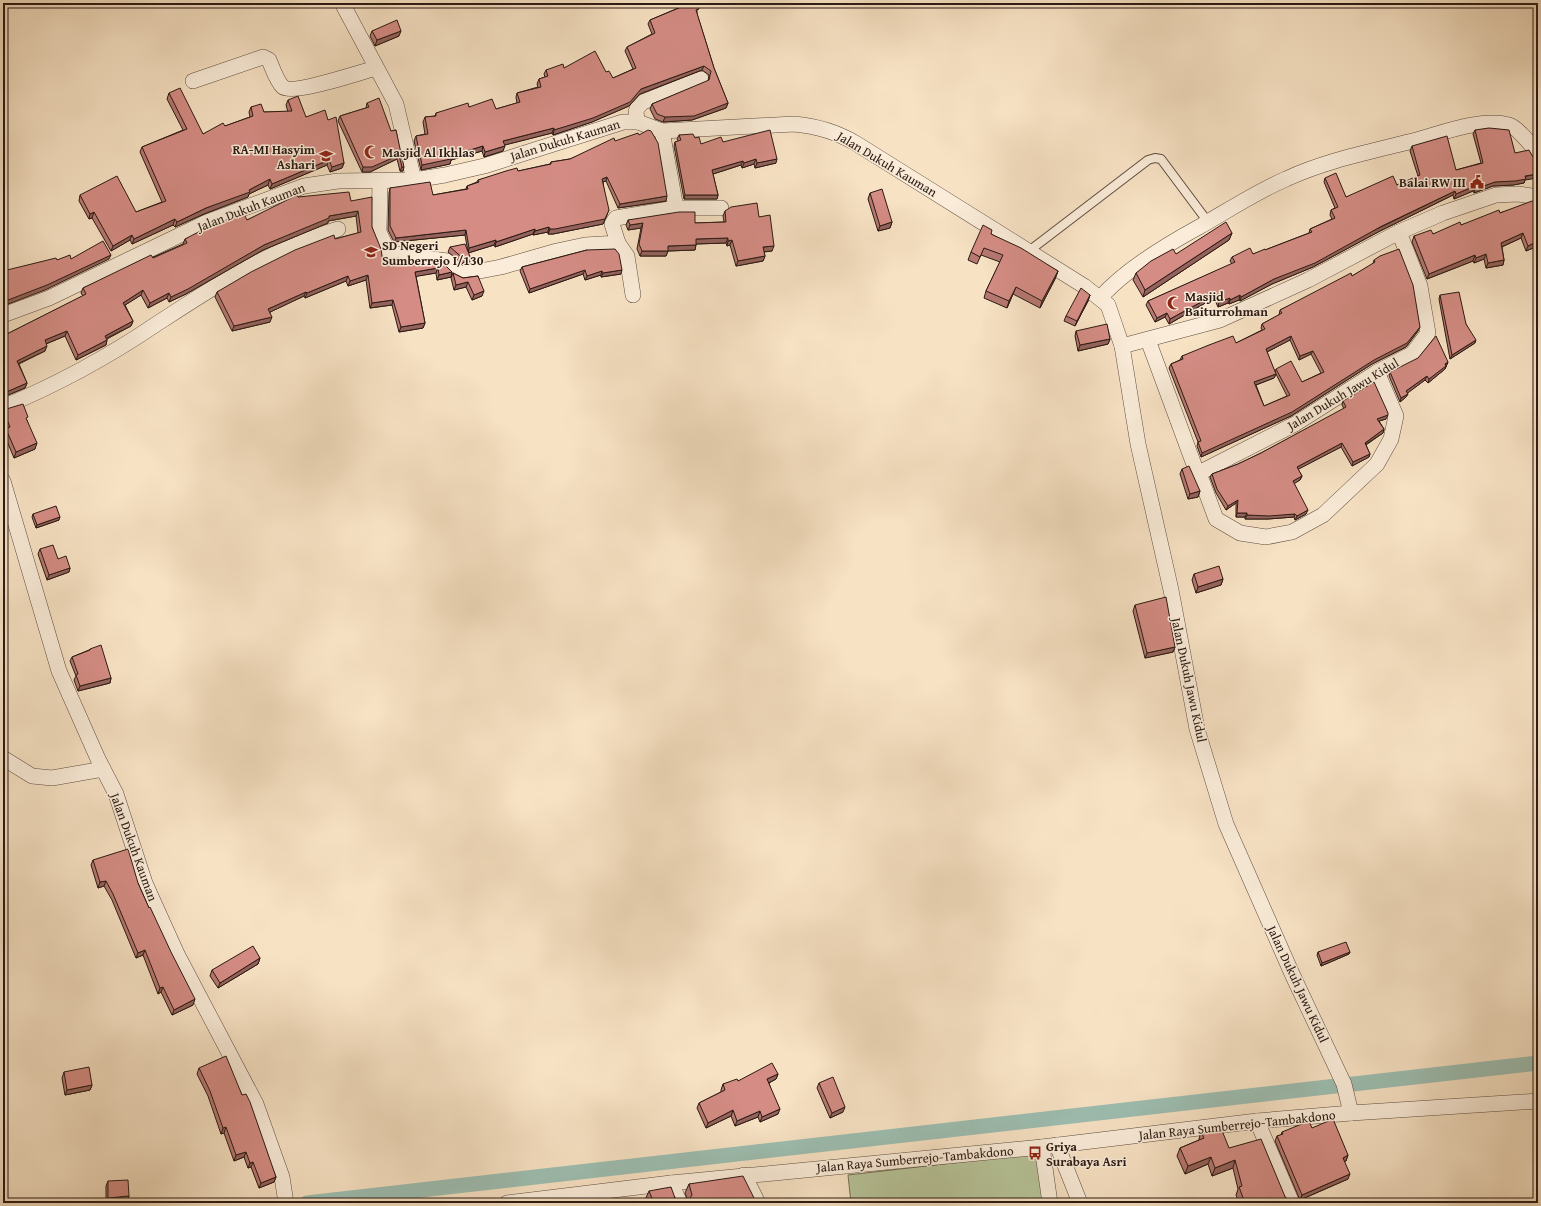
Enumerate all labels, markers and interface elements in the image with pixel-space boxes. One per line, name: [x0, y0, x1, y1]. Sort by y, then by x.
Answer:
street label: Jalan Dukuh Kauman: [506, 114, 623, 166]
street label: Jalan Dukuh Kauman: [832, 126, 941, 202]
place label: RA-MI Hasyim Ashari: [232, 140, 316, 174]
place label: Masjid Al Ikhlas: [382, 143, 475, 162]
mosque icon: Masjid Al Ikhlas: [363, 144, 379, 160]
school or university icon: RA-MI Hasyim Ashari: [318, 148, 334, 164]
place label: Balai RW III: [1399, 173, 1466, 192]
public building icon: Balai RW III: [1469, 174, 1485, 190]
street label: Jalan Dukuh Kauman: [193, 177, 308, 237]
place label: SD Negeri Sumberrejo I/130: [382, 236, 484, 270]
school or university icon: SD Negeri Sumberrejo I/130: [363, 244, 379, 260]
place label: Masjid Baiturrohman: [1185, 287, 1268, 321]
mosque icon: Masjid Baiturrohman: [1166, 295, 1182, 311]
street label: Jalan Dukuh Jawu Kidul: [1282, 353, 1403, 436]
street label: Jalan Dukuh Jawu Kidul: [1166, 614, 1212, 744]
street label: Jalan Dukuh Kauman: [105, 788, 163, 904]
street label: Jalan Dukuh Jawu Kidul: [1262, 921, 1334, 1046]
street label: Jalan Raya Sumberrejo-Tambakdono: [1136, 1105, 1337, 1145]
place label: Griya Surabaya Asri: [1046, 1137, 1126, 1171]
street label: Jalan Raya Sumberrejo-Tambakdono: [814, 1141, 1015, 1177]
bus stop icon: Griya Surabaya Asri: [1027, 1145, 1043, 1161]

